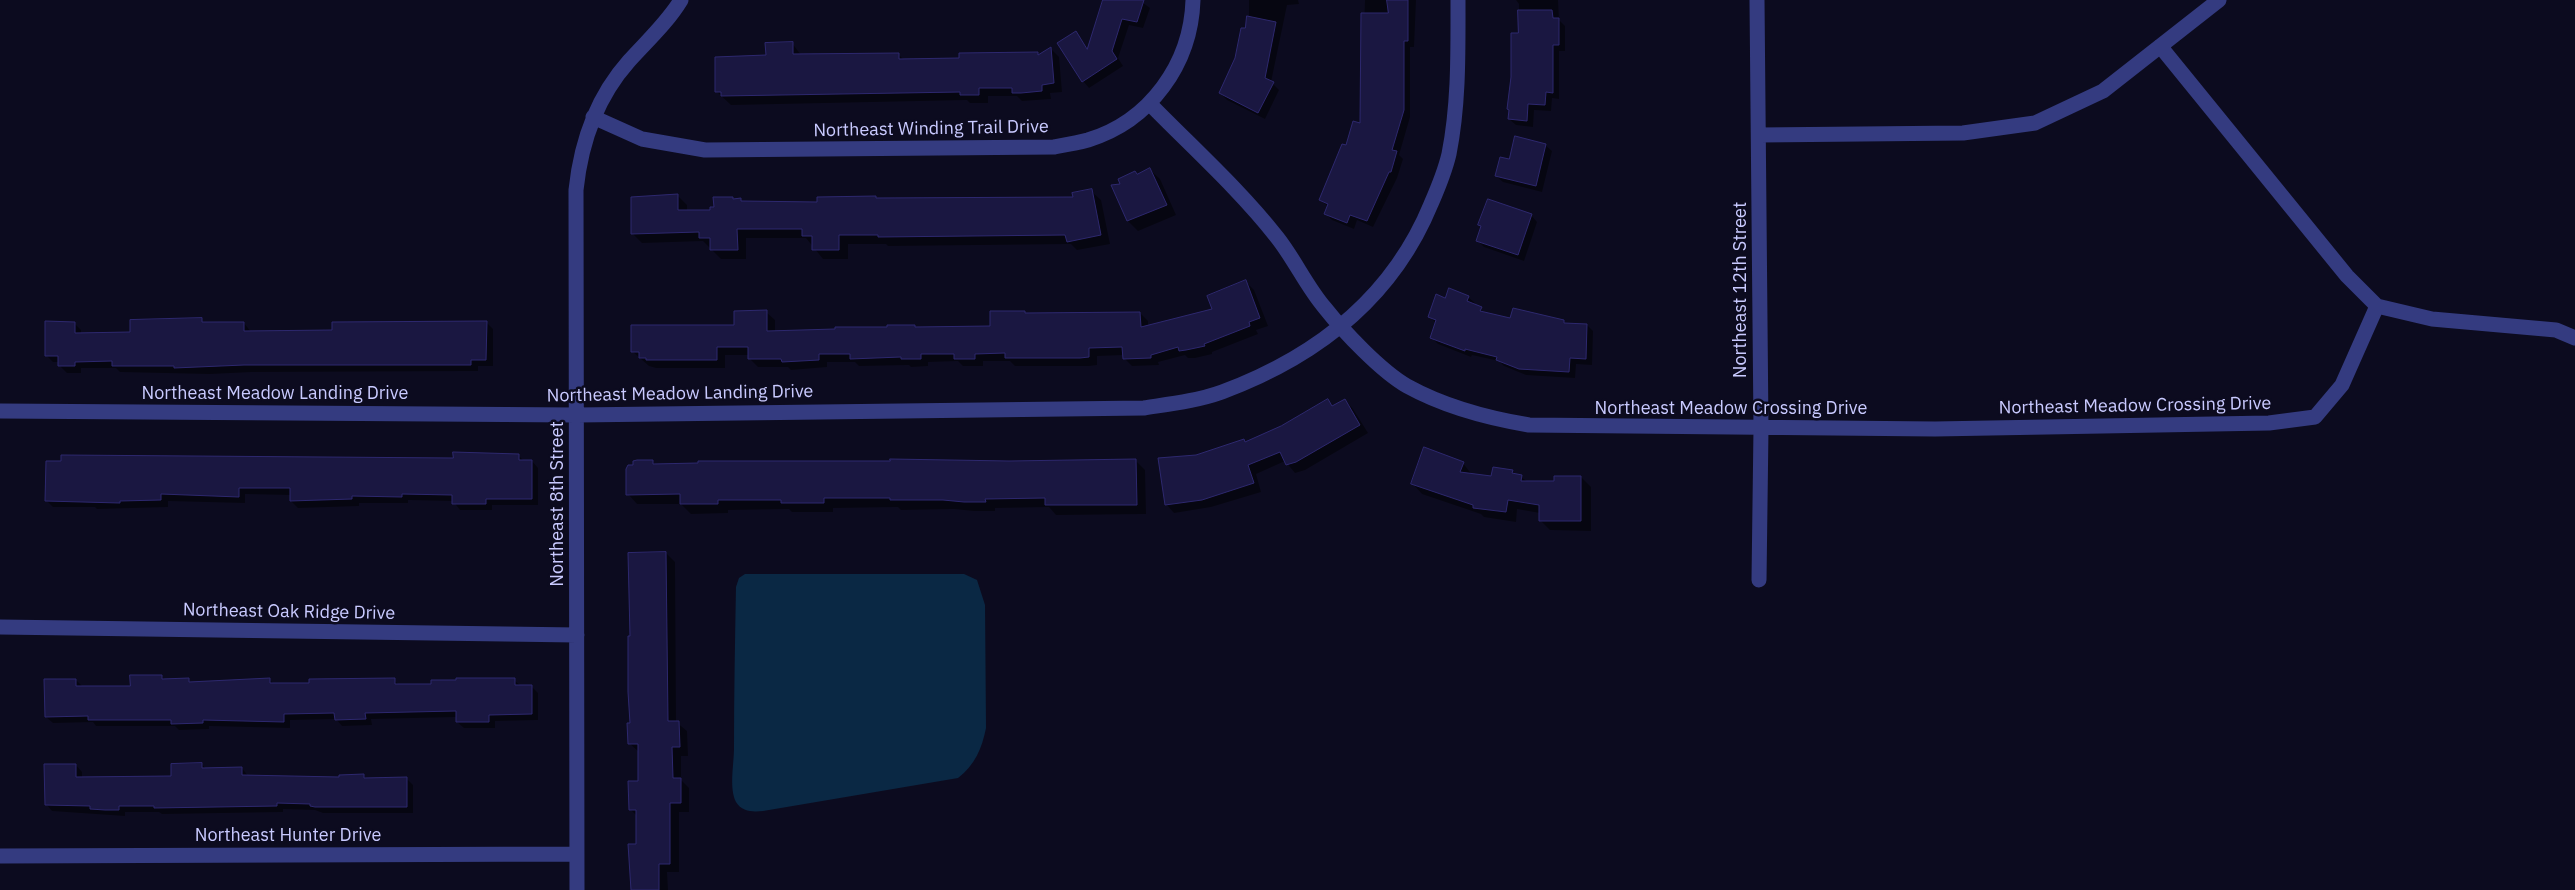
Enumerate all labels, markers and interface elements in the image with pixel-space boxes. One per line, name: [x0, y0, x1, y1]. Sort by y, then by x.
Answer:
street label: Northeast Winding Trail Drive: [813, 116, 1049, 142]
street label: Northeast 12th Street: [1730, 202, 1752, 378]
street label: Northeast Meadow Landing Drive: [546, 381, 814, 407]
street label: Northeast Meadow Landing Drive: [142, 383, 408, 405]
street label: Northeast Meadow Crossing Drive: [1998, 393, 2272, 419]
street label: Northeast Meadow Crossing Drive: [1595, 398, 1867, 420]
street label: Northeast 8th Street: [547, 421, 569, 587]
street label: Northeast Oak Ridge Drive: [183, 599, 395, 625]
street label: Northeast Hunter Drive: [195, 825, 381, 847]

